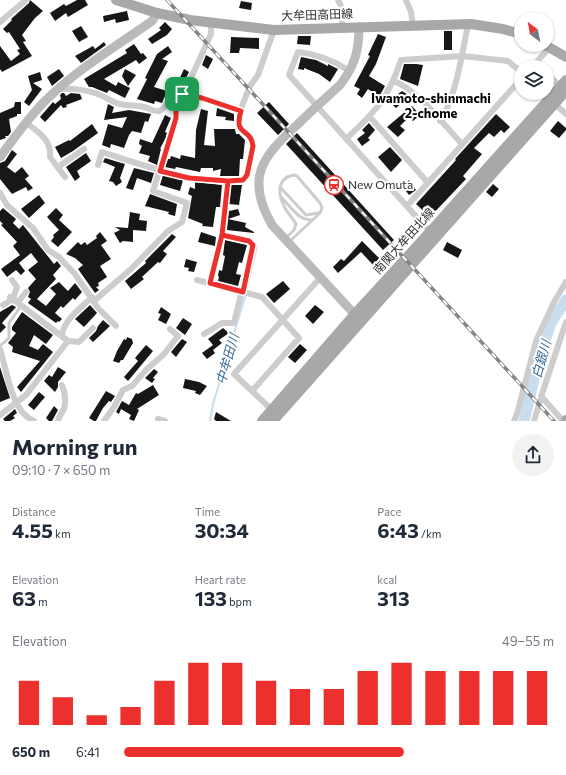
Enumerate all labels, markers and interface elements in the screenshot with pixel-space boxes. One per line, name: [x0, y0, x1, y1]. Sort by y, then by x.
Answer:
street label: 大牟田高田線: [281, 6, 353, 22]
north arrow: [514, 12, 554, 52]
map controls: [514, 12, 554, 100]
button: layers: [514, 60, 554, 100]
pin: [165, 77, 199, 111]
icon: arrive: [171, 83, 193, 105]
district label: Iwamoto-shinmachi 2-chome: [371, 90, 491, 121]
station icon: New Omuta: [323, 174, 345, 196]
place label: New Omuta: [348, 177, 413, 191]
street label: 南関大牟田北線: [370, 204, 437, 276]
water label: 中牟田川: [212, 330, 242, 386]
water label: 白銀川: [528, 336, 555, 380]
text: Morning run: [12, 433, 138, 460]
button: share: [512, 434, 554, 476]
text: 09:10 · 7 × 650 m: [12, 462, 110, 478]
text: Distance: [12, 505, 56, 518]
text: Time: [195, 505, 220, 518]
text: Pace: [377, 505, 401, 518]
text: 4.55: [12, 518, 53, 542]
text: 30:34: [195, 518, 249, 542]
text: 6:43: [377, 518, 419, 542]
text: km: [53, 527, 70, 540]
text: /km: [419, 527, 441, 540]
text: Elevation: [12, 573, 58, 586]
text: Heart rate: [195, 573, 246, 586]
text: kcal: [377, 573, 397, 586]
text: 63: [12, 586, 36, 610]
text: 133: [195, 586, 227, 610]
text: 313: [377, 586, 410, 610]
text: m: [36, 595, 48, 608]
text: bpm: [227, 595, 252, 608]
text: Elevation: [12, 633, 67, 649]
text: 49–55 m: [502, 633, 554, 649]
text: 650 m: [12, 744, 50, 760]
text: 6:41: [76, 744, 100, 760]

